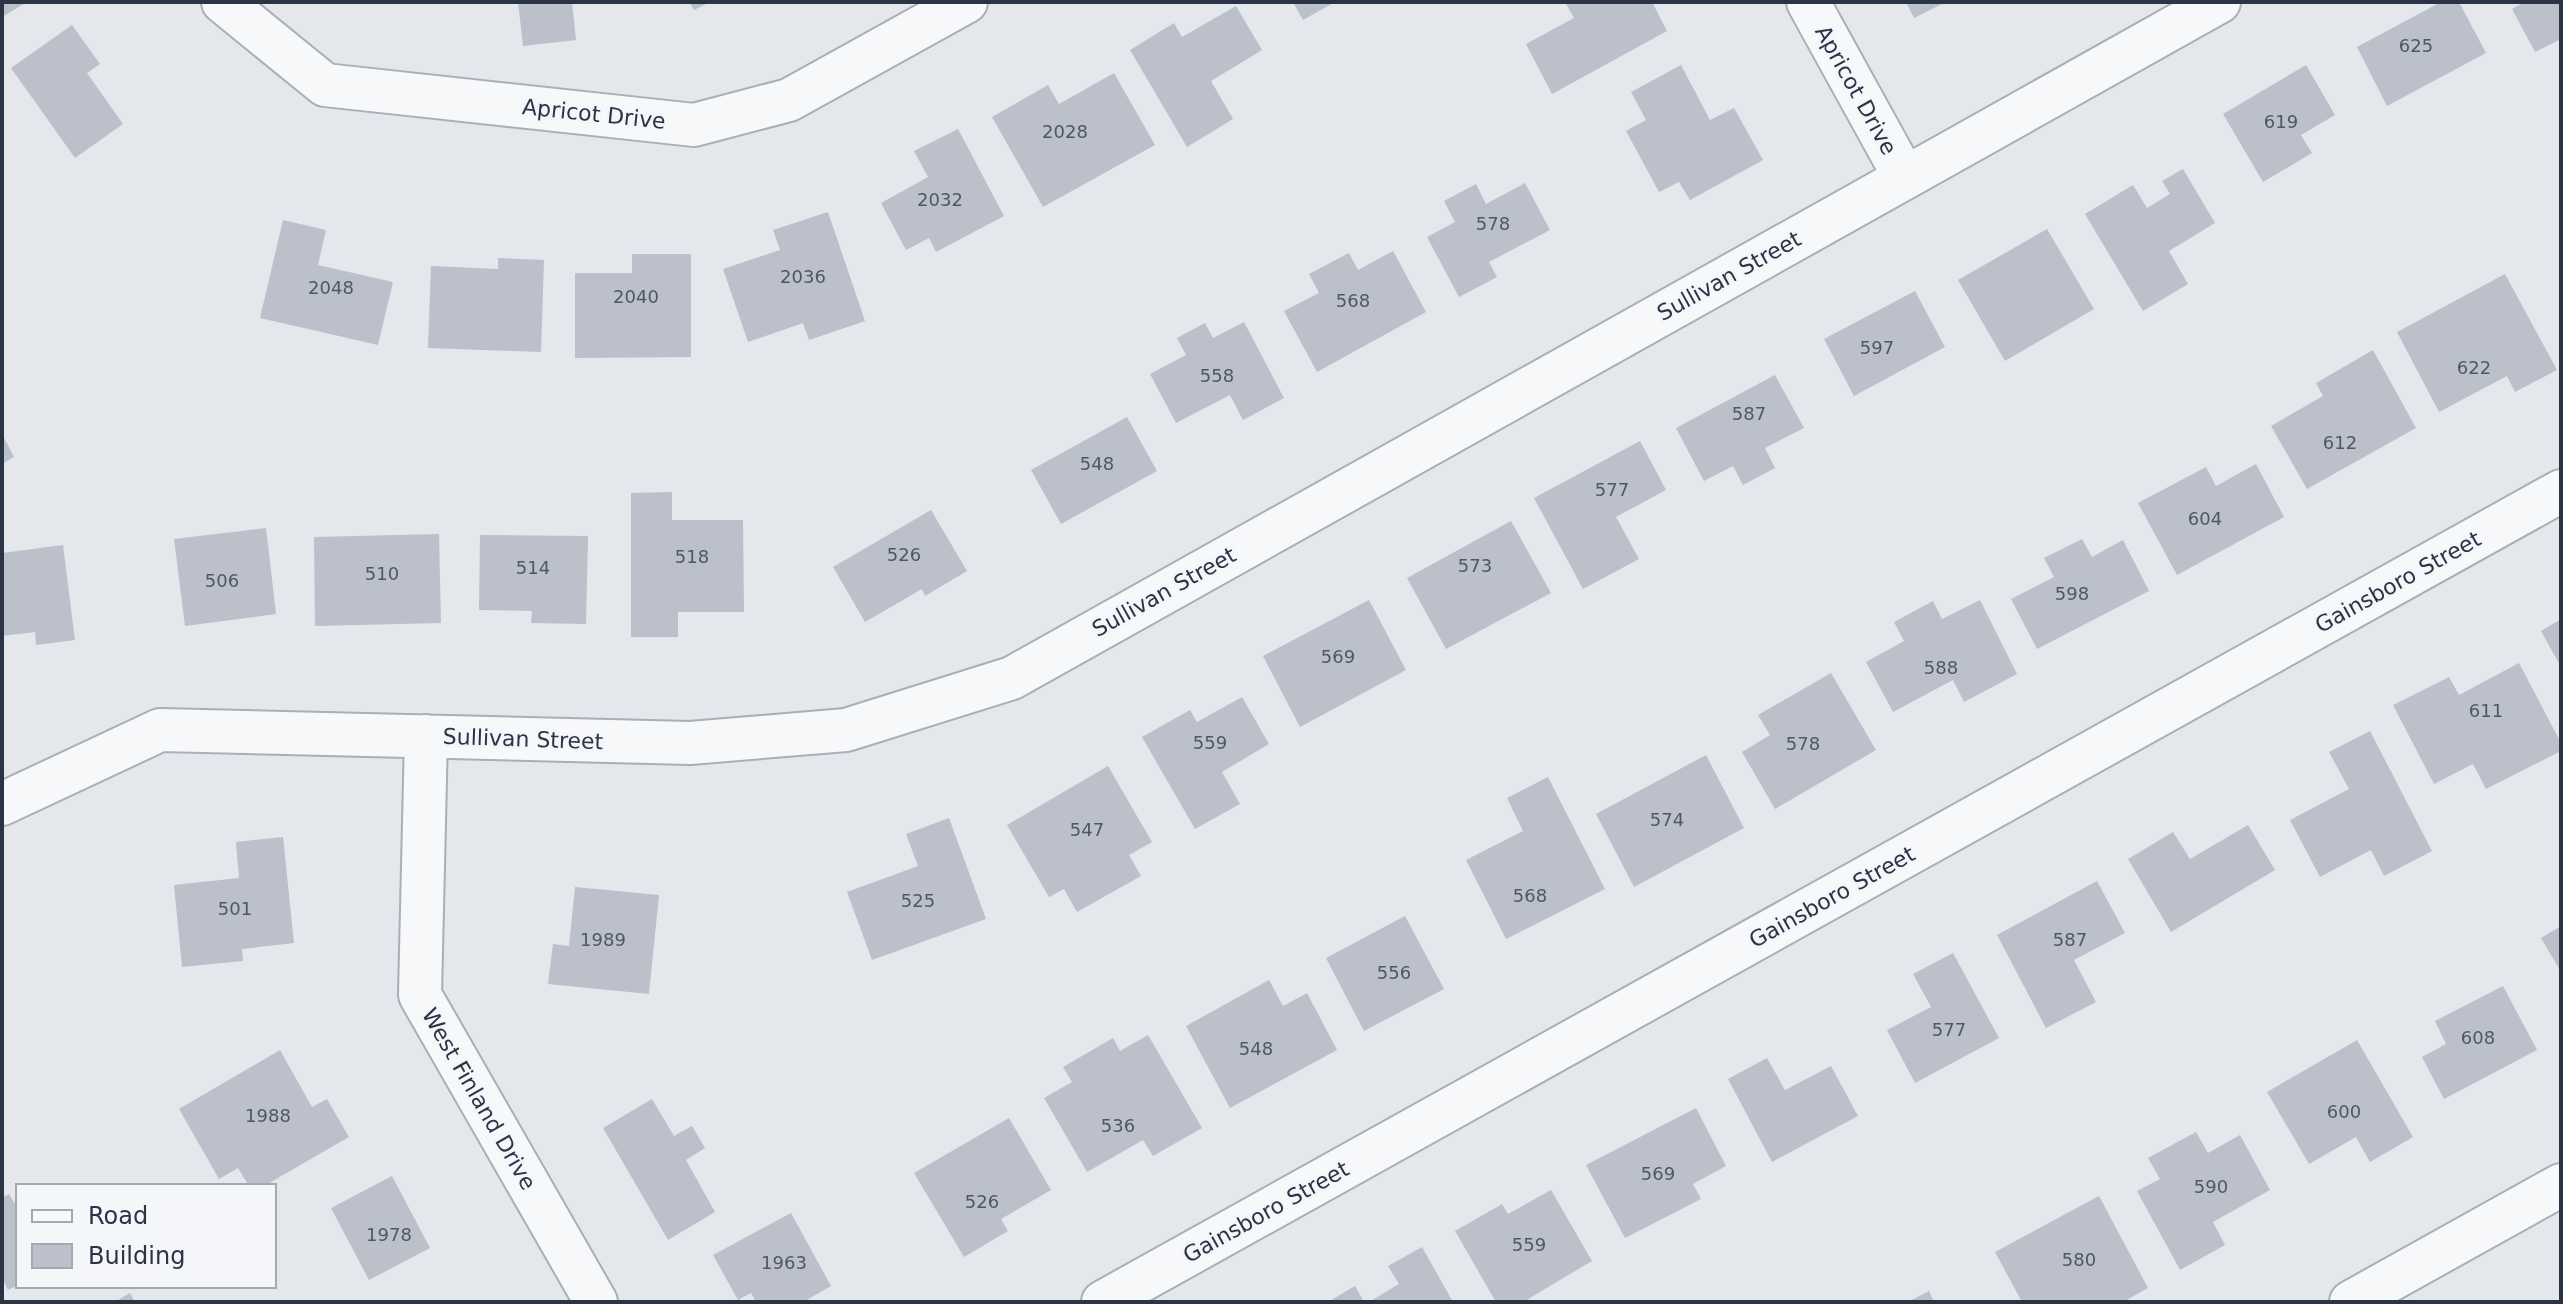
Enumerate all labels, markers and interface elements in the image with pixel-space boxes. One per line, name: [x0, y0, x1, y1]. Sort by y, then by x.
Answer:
street label: Apricot Drive: [1810, 21, 1902, 159]
house number: 625: [2399, 35, 2433, 56]
street label: Apricot Drive: [521, 94, 667, 134]
house number: 619: [2264, 111, 2298, 132]
house number: 2028: [1042, 121, 1088, 142]
house number: 2032: [917, 189, 963, 210]
house number: 578: [1476, 213, 1510, 234]
street label: Sullivan Street: [1653, 226, 1806, 326]
house number: 2036: [780, 266, 826, 287]
house number: 2048: [308, 277, 354, 298]
house number: 2040: [613, 286, 659, 307]
house number: 568: [1336, 290, 1370, 311]
house number: 597: [1860, 337, 1894, 358]
house number: 622: [2457, 357, 2491, 378]
house number: 558: [1200, 365, 1234, 386]
house number: 587: [1732, 403, 1766, 424]
house number: 612: [2323, 432, 2357, 453]
house number: 548: [1080, 453, 1114, 474]
house number: 577: [1595, 479, 1629, 500]
house number: 604: [2188, 508, 2222, 529]
street label: Gainsboro Street: [2311, 526, 2485, 638]
street label: Sullivan Street: [1088, 542, 1241, 642]
house number: 526: [887, 544, 921, 565]
house number: 518: [675, 546, 709, 567]
house number: 573: [1458, 555, 1492, 576]
house number: 514: [516, 557, 550, 578]
house number: 510: [365, 563, 399, 584]
house number: 506: [205, 570, 239, 591]
house number: 598: [2055, 583, 2089, 604]
house number: 569: [1321, 646, 1355, 667]
house number: 588: [1924, 657, 1958, 678]
house number: 611: [2469, 700, 2503, 721]
street label: Sullivan Street: [442, 724, 604, 754]
house number: 559: [1193, 732, 1227, 753]
house number: 578: [1786, 733, 1820, 754]
house number: 574: [1650, 809, 1684, 830]
house number: 547: [1070, 819, 1104, 840]
street label: Gainsboro Street: [1745, 841, 1919, 953]
house number: 568: [1513, 885, 1547, 906]
house number: 525: [901, 890, 935, 911]
house number: 501: [218, 898, 252, 919]
house number: 1989: [580, 929, 626, 950]
house number: 587: [2053, 929, 2087, 950]
house number: 556: [1377, 962, 1411, 983]
street label: West Finland Drive: [417, 1004, 541, 1194]
house number: 577: [1932, 1019, 1966, 1040]
house number: 608: [2461, 1027, 2495, 1048]
house number: 548: [1239, 1038, 1273, 1059]
house number: 600: [2327, 1101, 2361, 1122]
house number: 1988: [245, 1105, 291, 1126]
house number: 536: [1101, 1115, 1135, 1136]
street label: Gainsboro Street: [1179, 1156, 1353, 1268]
house number: 569: [1641, 1163, 1675, 1184]
house number: 590: [2194, 1176, 2228, 1197]
legend: [16, 1184, 276, 1288]
house number: 526: [965, 1191, 999, 1212]
text: Road: [88, 1202, 148, 1230]
house number: 1978: [366, 1224, 412, 1245]
house number: 559: [1512, 1234, 1546, 1255]
text: Building: [88, 1242, 185, 1270]
house number: 580: [2062, 1249, 2096, 1270]
house number: 1963: [761, 1252, 807, 1273]

